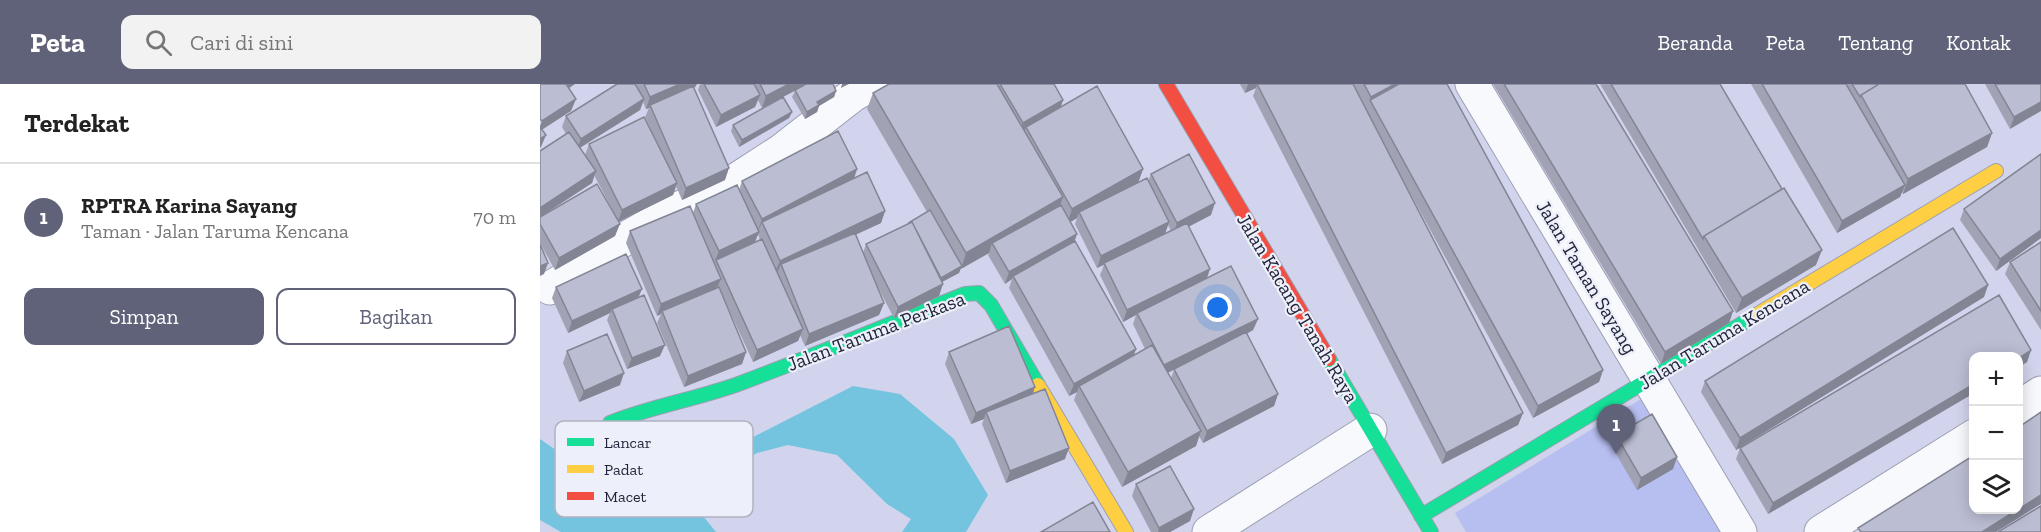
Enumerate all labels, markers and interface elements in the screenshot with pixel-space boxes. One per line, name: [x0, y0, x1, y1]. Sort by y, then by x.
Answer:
search box: [121, 15, 541, 69]
text: Peta: [30, 26, 85, 59]
icon: search: [142, 26, 175, 59]
text: Cari di sini: [190, 29, 293, 56]
text: Beranda: [1658, 30, 1733, 55]
text: Peta: [1766, 30, 1805, 55]
text: Tentang: [1838, 30, 1913, 55]
text: Kontak: [1946, 30, 2011, 55]
text: Terdekat: [24, 107, 129, 139]
text: RPTRA Karina Sayang: [81, 192, 297, 219]
street label: Jalan Taman Sayang: [1532, 196, 1642, 358]
text: 1: [39, 205, 48, 229]
text: 70 m: [473, 205, 516, 229]
street label: Jalan Kacang Tanah Raya: [1232, 209, 1364, 407]
text: Taman · Jalan Taruma Kencana: [81, 219, 349, 243]
street label: Jalan Taruma Kencana: [1634, 273, 1814, 394]
street label: Jalan Taruma Perkasa: [784, 286, 969, 376]
button: Simpan: [24, 288, 264, 345]
button: Bagikan: [276, 288, 516, 345]
your location: [1203, 293, 1232, 322]
map controls: [1969, 352, 2023, 514]
button: +: [1969, 352, 2023, 406]
pin: 1: [1596, 404, 1636, 454]
button: −: [1969, 406, 2023, 460]
legend: [555, 421, 753, 517]
text: Lancar: [604, 433, 652, 452]
text: Padat: [604, 460, 643, 479]
button: layers: [1969, 460, 2023, 514]
text: Macet: [604, 487, 647, 506]

